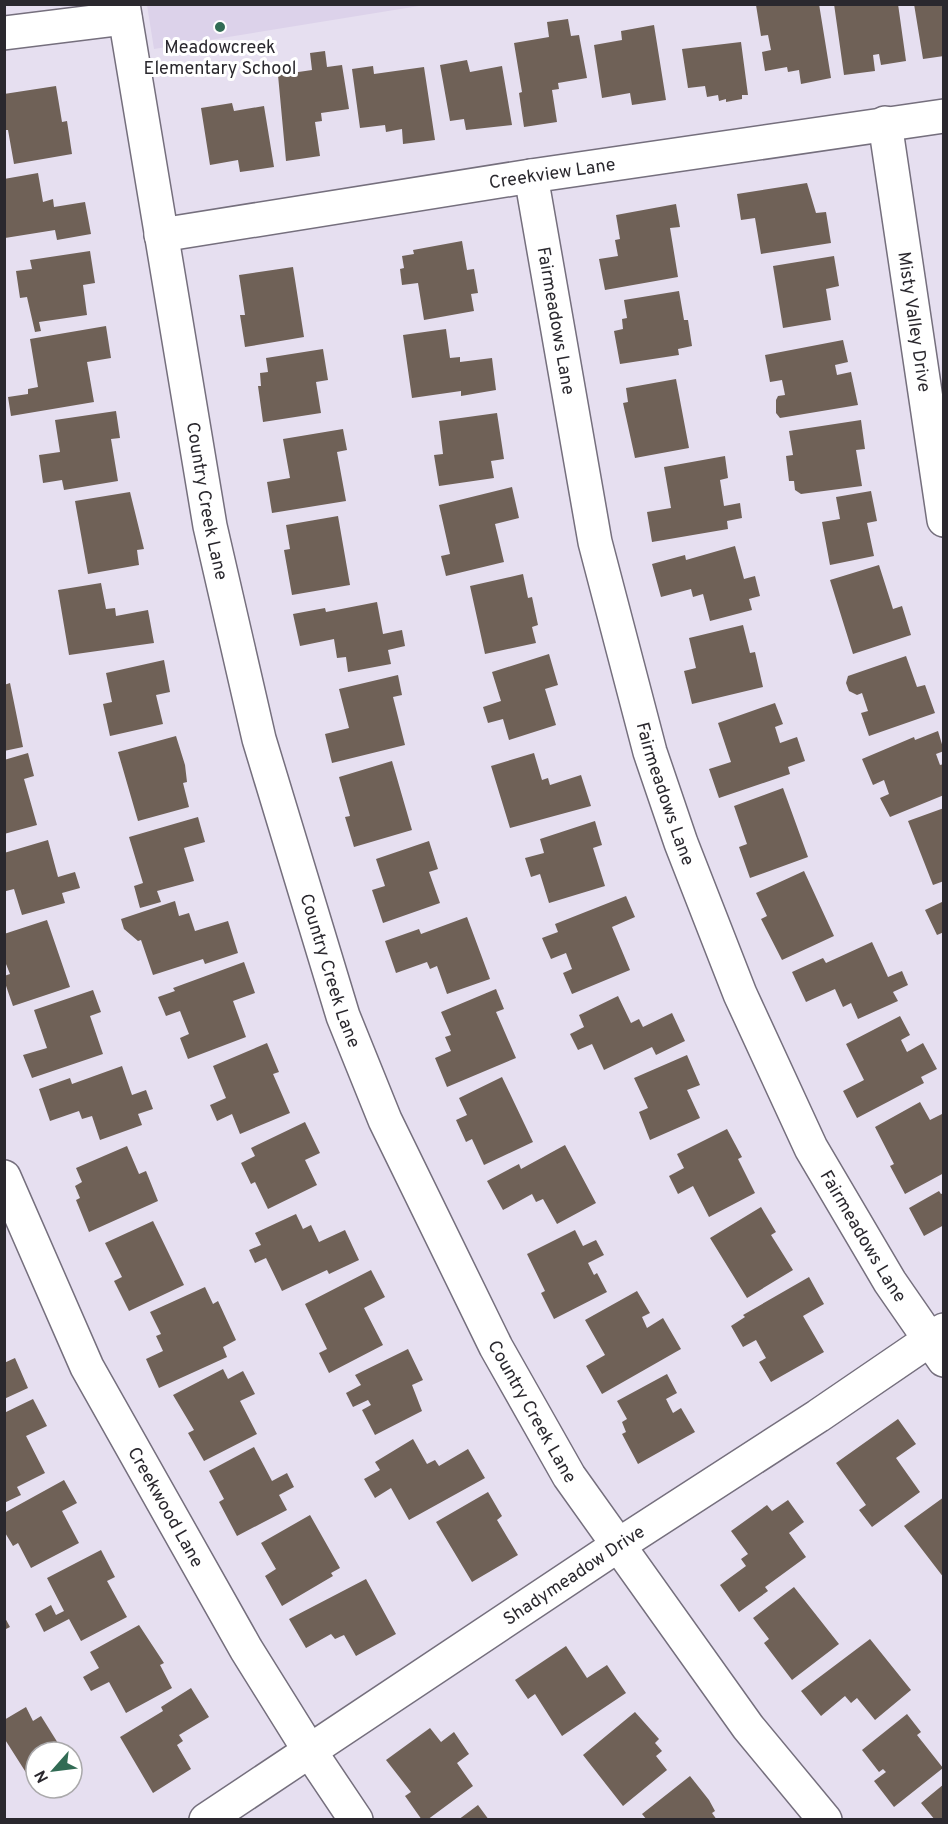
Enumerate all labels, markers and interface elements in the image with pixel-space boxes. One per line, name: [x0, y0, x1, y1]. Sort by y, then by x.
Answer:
marker: Meadowcreek Elementary School: [213, 20, 227, 34]
place label: Meadowcreek Elementary School: [144, 37, 296, 81]
street label: Creekview Lane: [488, 154, 617, 196]
street label: Fairmeadows Lane: [531, 245, 579, 397]
street label: Misty Valley Drive: [891, 250, 935, 394]
street label: Country Creek Lane: [180, 420, 232, 583]
street label: Fairmeadows Lane: [630, 720, 699, 869]
street label: Country Creek Lane: [294, 891, 365, 1052]
street label: Fairmeadows Lane: [814, 1167, 911, 1307]
street label: Country Creek Lane: [482, 1337, 581, 1488]
street label: Creekwood Lane: [121, 1443, 208, 1572]
street label: Shadymeadow Drive: [499, 1521, 650, 1631]
north arrow: [24, 1740, 84, 1800]
text: N: [31, 1766, 54, 1786]

